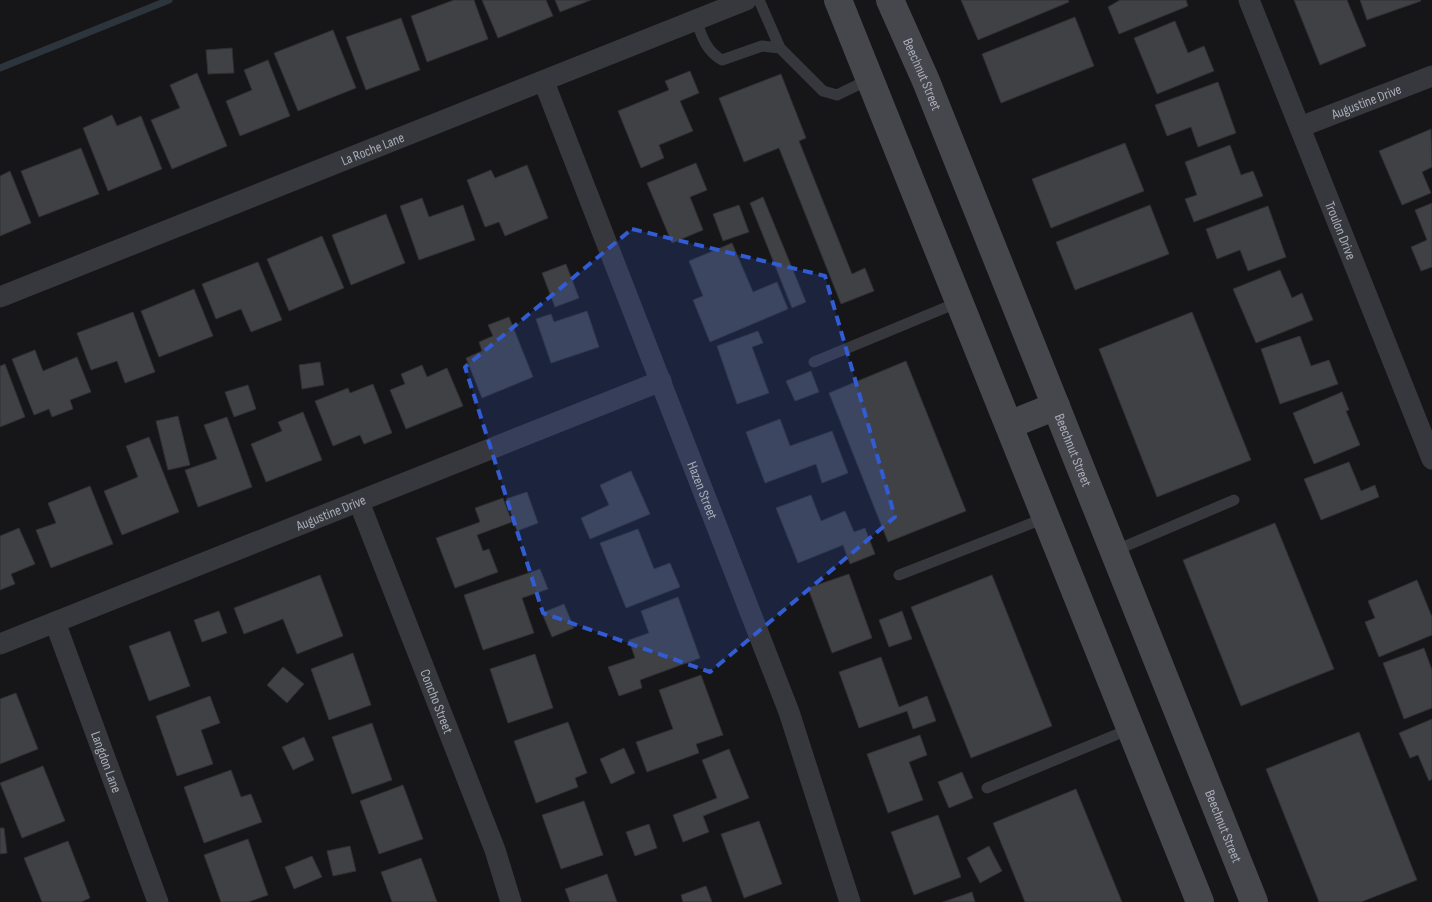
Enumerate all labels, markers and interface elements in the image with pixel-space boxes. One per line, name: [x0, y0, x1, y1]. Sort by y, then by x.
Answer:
street label: Beechnut Street: [899, 35, 945, 113]
street label: Augustine Drive: [1328, 80, 1404, 123]
street label: La Roche Lane: [338, 128, 407, 169]
street label: Troulon Drive: [1322, 199, 1360, 262]
street label: Beechnut Street: [1051, 411, 1096, 489]
street label: Hazen Street: [684, 459, 722, 522]
street label: Augustine Drive: [293, 491, 368, 534]
street label: Concho Street: [417, 667, 457, 736]
street label: Langdon Lane: [87, 729, 126, 795]
street label: Beechnut Street: [1201, 787, 1246, 865]

